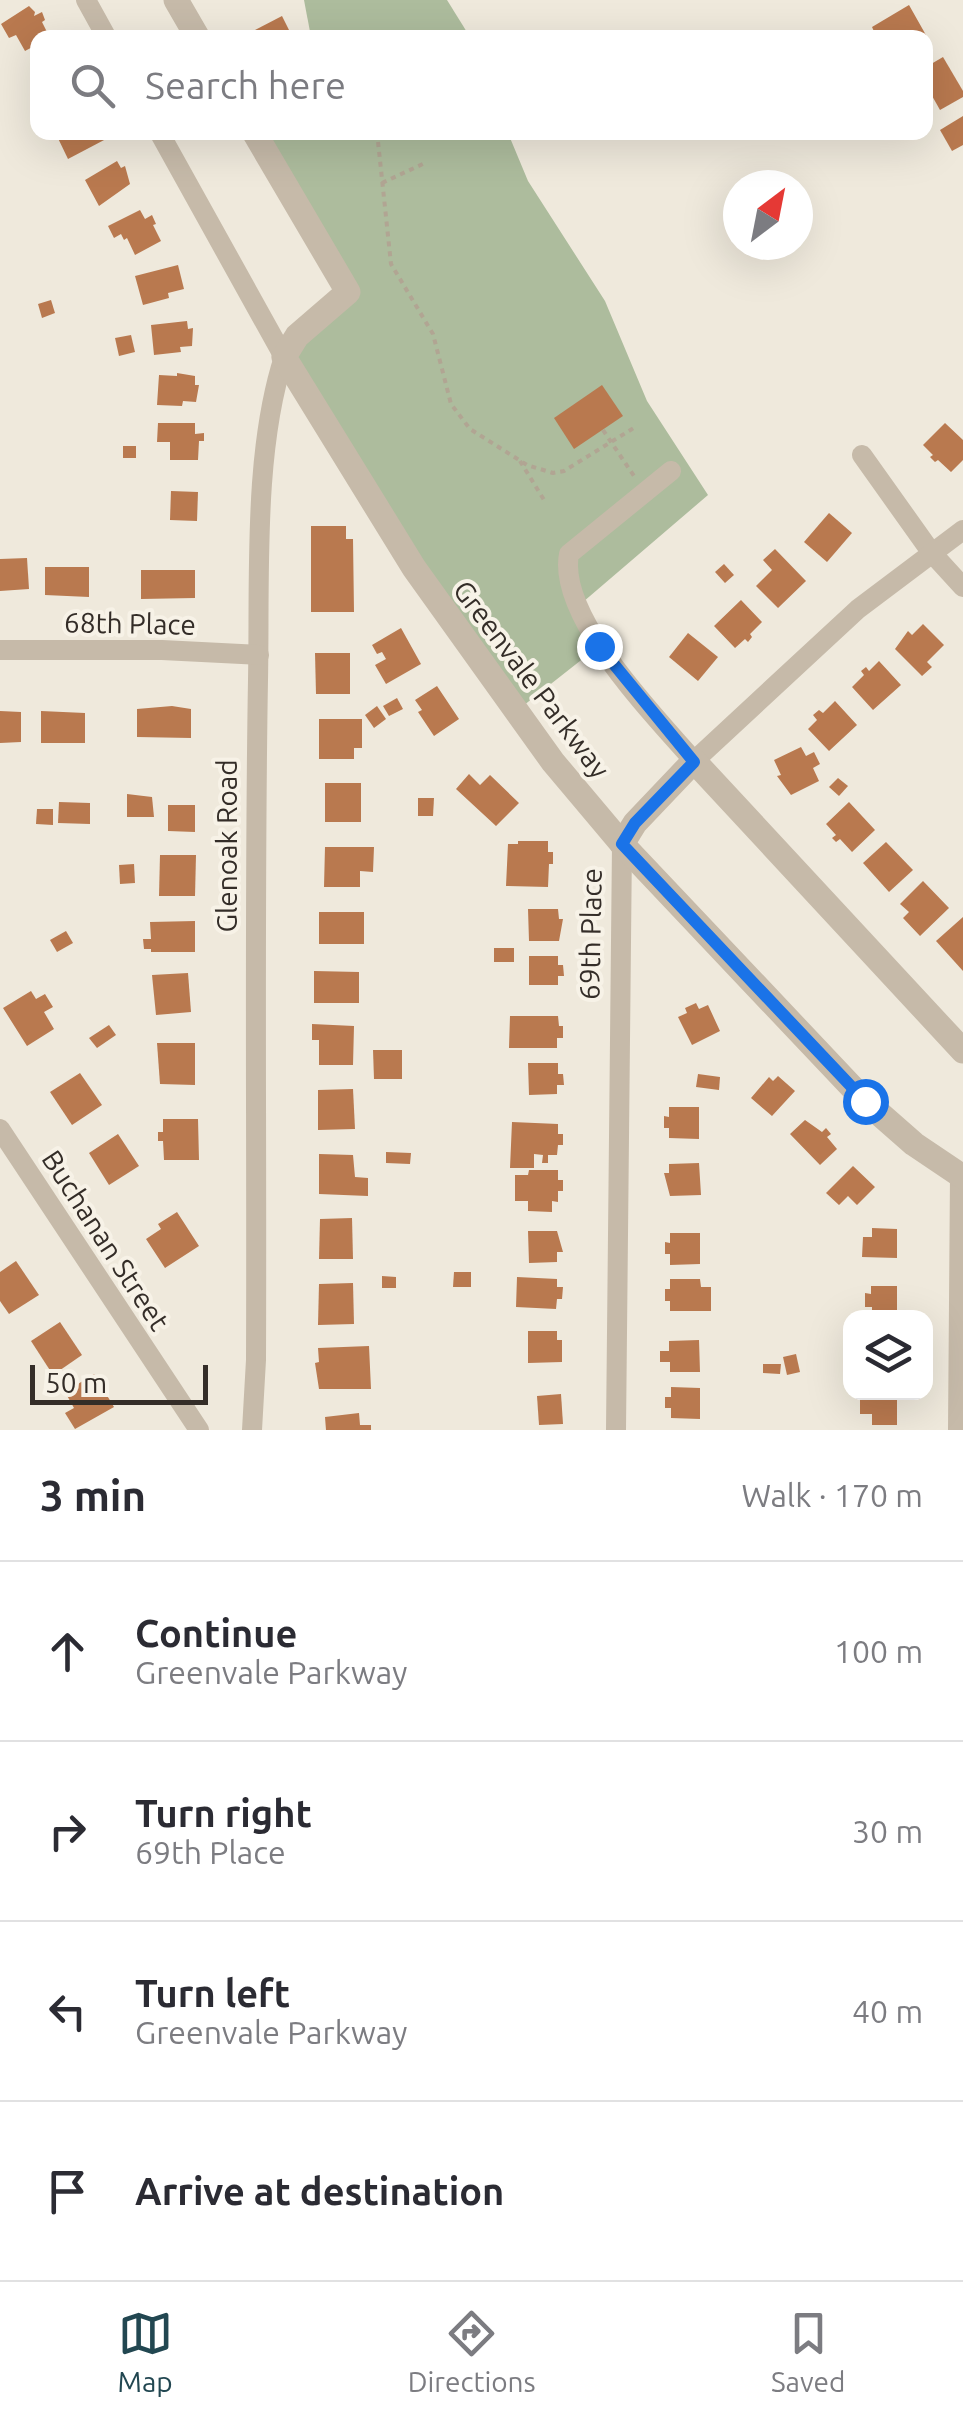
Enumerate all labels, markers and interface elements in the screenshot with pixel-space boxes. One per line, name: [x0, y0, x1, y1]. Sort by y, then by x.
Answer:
search box: [30, 30, 933, 140]
icon: search: [65, 58, 120, 113]
text: Search here: [145, 64, 346, 106]
north arrow: [723, 170, 813, 260]
street label: Greenvale Parkway: [448, 574, 616, 784]
street label: 68th Place: [64, 606, 196, 640]
route end: [577, 624, 623, 670]
street label: Glenoak Road: [211, 759, 242, 933]
street label: 69th Place: [573, 868, 607, 1000]
route start: [843, 1079, 889, 1125]
street label: Buchanan Street: [36, 1144, 176, 1336]
map controls: [843, 1310, 933, 1400]
button: layers: [843, 1310, 933, 1400]
scale bar: [30, 1360, 208, 1404]
text: 50 m: [45, 1367, 107, 1398]
text: 3 min: [40, 1472, 146, 1519]
text: Walk · 170 m: [741, 1477, 923, 1513]
text: Continue: [135, 1612, 297, 1654]
icon: ahead: [40, 1624, 95, 1679]
text: 100 m: [834, 1633, 923, 1669]
text: Greenvale Parkway: [135, 1654, 408, 1690]
text: Turn right: [135, 1792, 312, 1834]
icon: right: [40, 1804, 95, 1859]
text: 30 m: [852, 1813, 923, 1849]
text: 69th Place: [135, 1834, 286, 1870]
text: Turn left: [135, 1972, 290, 2014]
icon: left: [40, 1984, 95, 2039]
text: 40 m: [852, 1993, 923, 2029]
text: Greenvale Parkway: [135, 2014, 408, 2050]
icon: arrive: [40, 2164, 95, 2219]
text: Arrive at destination: [135, 2170, 504, 2212]
tab: Map: [118, 2306, 173, 2397]
tab: Directions: [408, 2306, 536, 2397]
tab: Saved: [771, 2306, 845, 2397]

